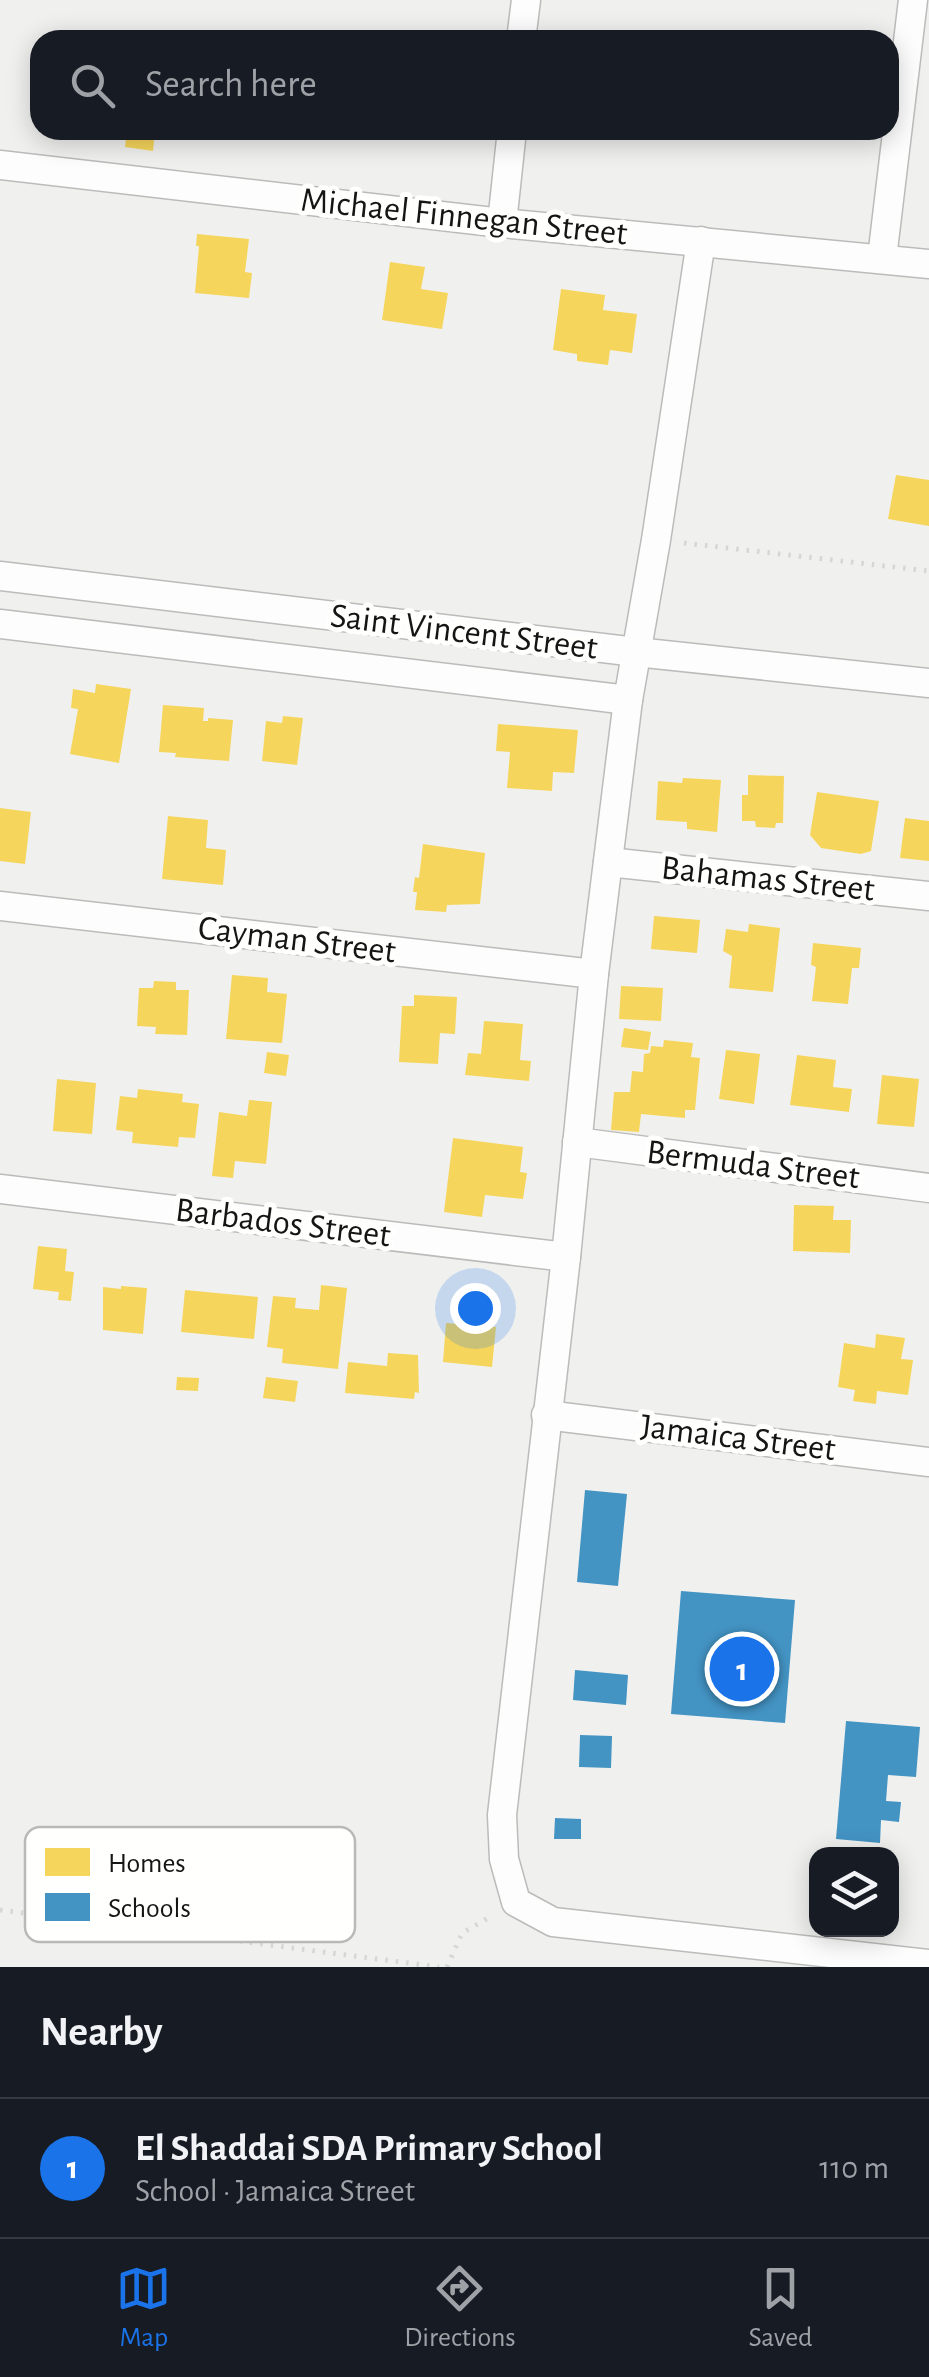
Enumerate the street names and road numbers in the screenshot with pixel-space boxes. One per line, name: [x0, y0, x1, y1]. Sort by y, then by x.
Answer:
street label: Michael Finnegan Street: [299, 182, 629, 252]
street label: Saint Vincent Street: [329, 598, 599, 666]
street label: Bahamas Street: [660, 850, 876, 908]
street label: Cayman Street: [196, 911, 398, 969]
street label: Bermuda Street: [645, 1135, 861, 1195]
street label: Barbados Street: [173, 1192, 393, 1254]
street label: Jamaica Street: [639, 1409, 837, 1467]

